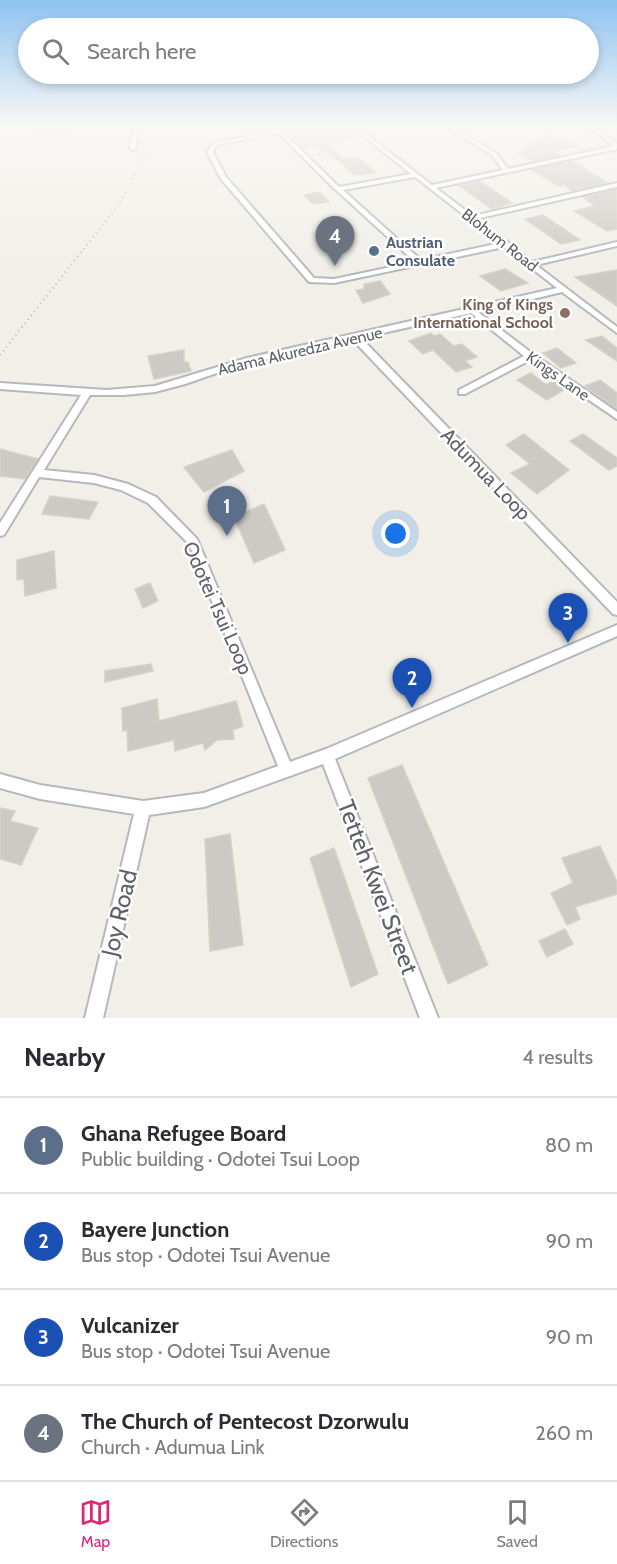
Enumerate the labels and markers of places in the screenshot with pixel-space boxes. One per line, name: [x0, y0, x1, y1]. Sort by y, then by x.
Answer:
pin: 4: [316, 216, 354, 266]
place label: Austrian Consulate: [386, 233, 455, 270]
marker: Austrian Consulate: [367, 244, 381, 258]
place label: King of Kings International School: [413, 295, 553, 332]
marker: King of Kings International School: [558, 306, 572, 320]
pin: 1: [208, 486, 246, 536]
pin: 3: [548, 594, 588, 643]
pin: 2: [392, 658, 432, 708]

